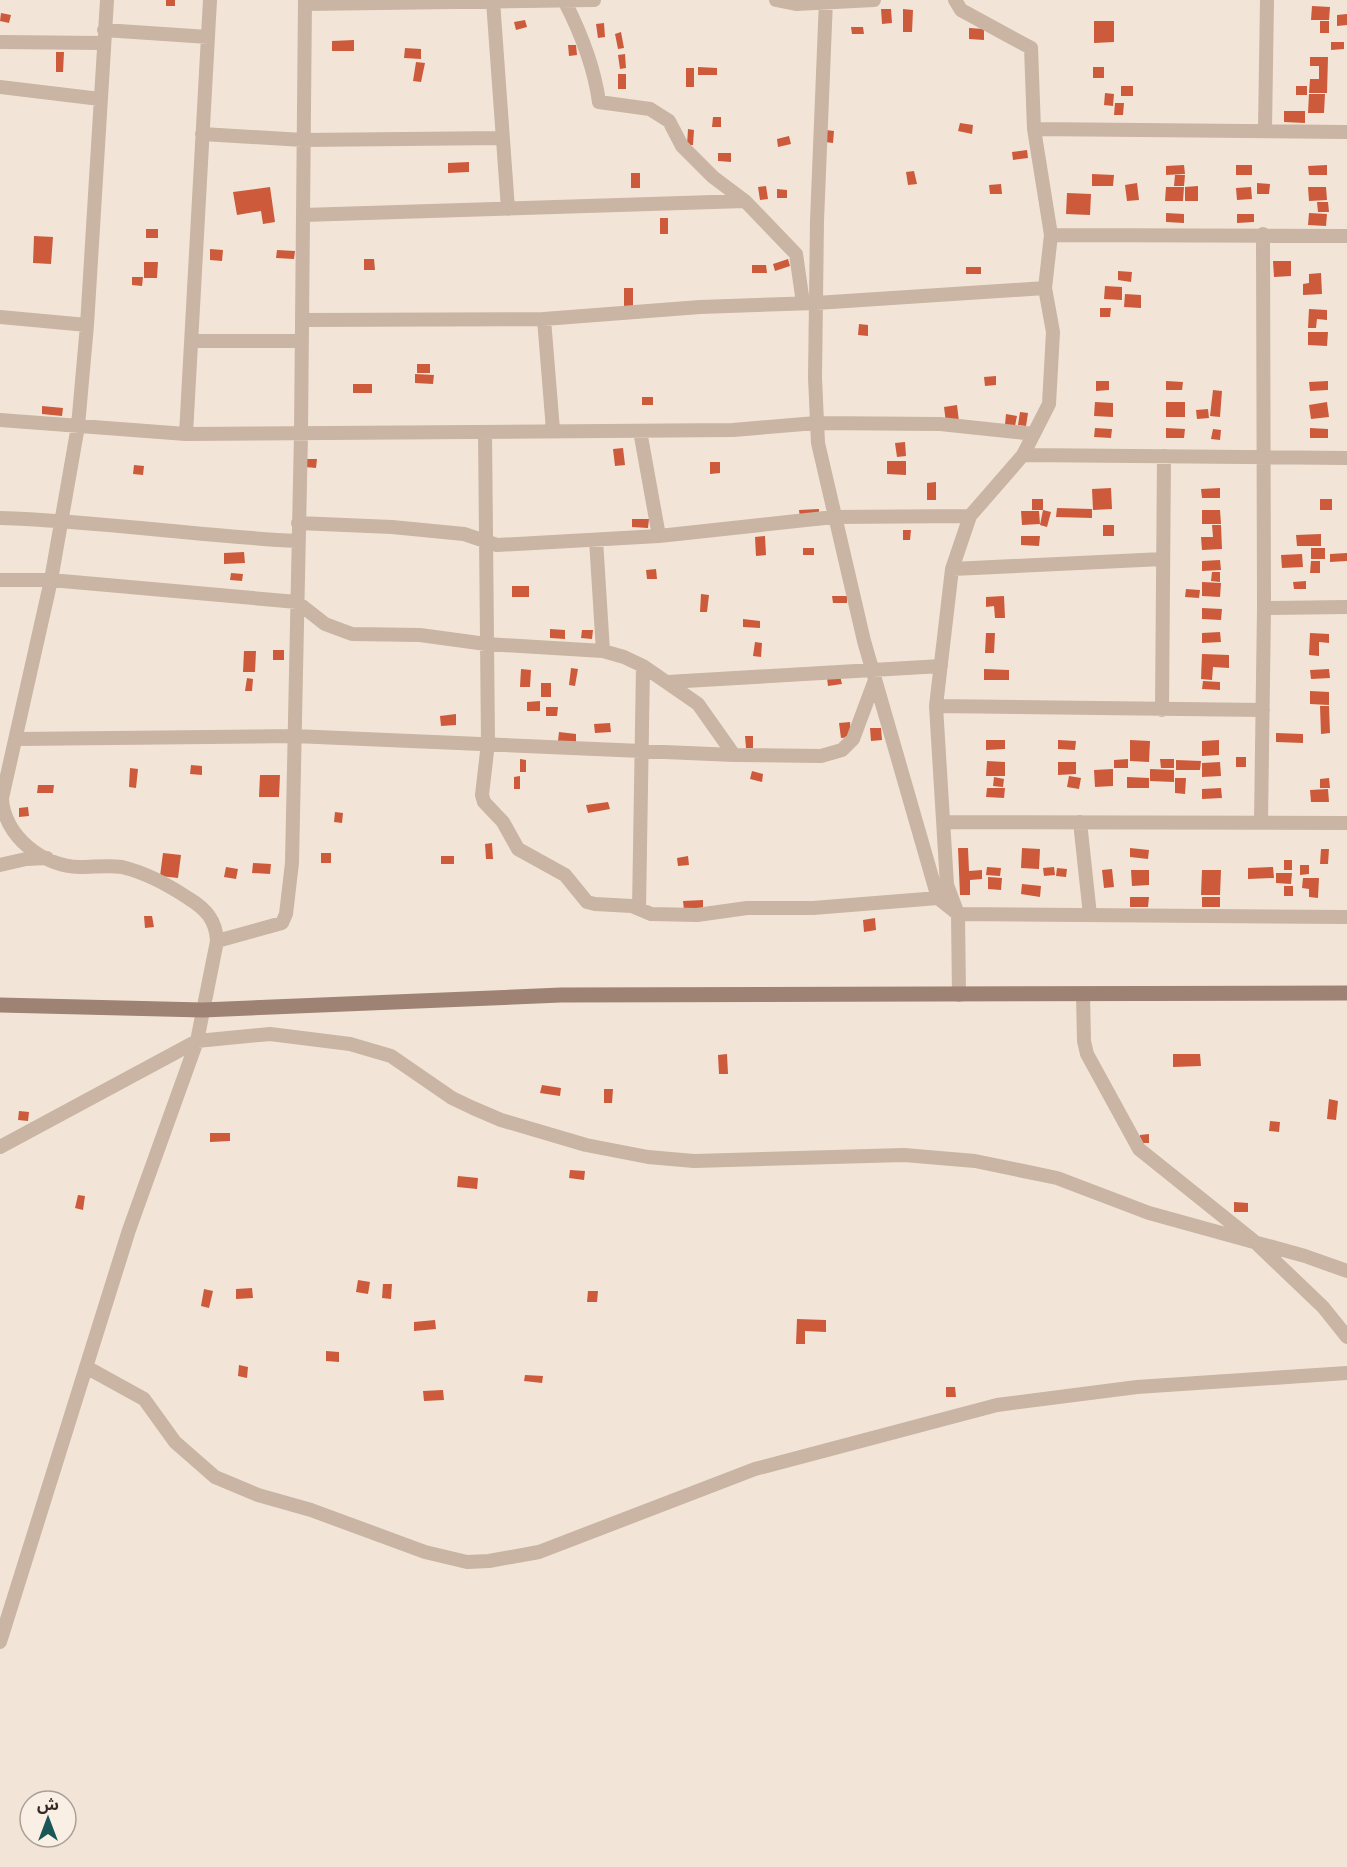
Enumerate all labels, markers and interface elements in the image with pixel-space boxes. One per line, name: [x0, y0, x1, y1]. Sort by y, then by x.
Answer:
north arrow: [18, 1789, 78, 1849]
text: ش: [37, 1794, 59, 1814]

